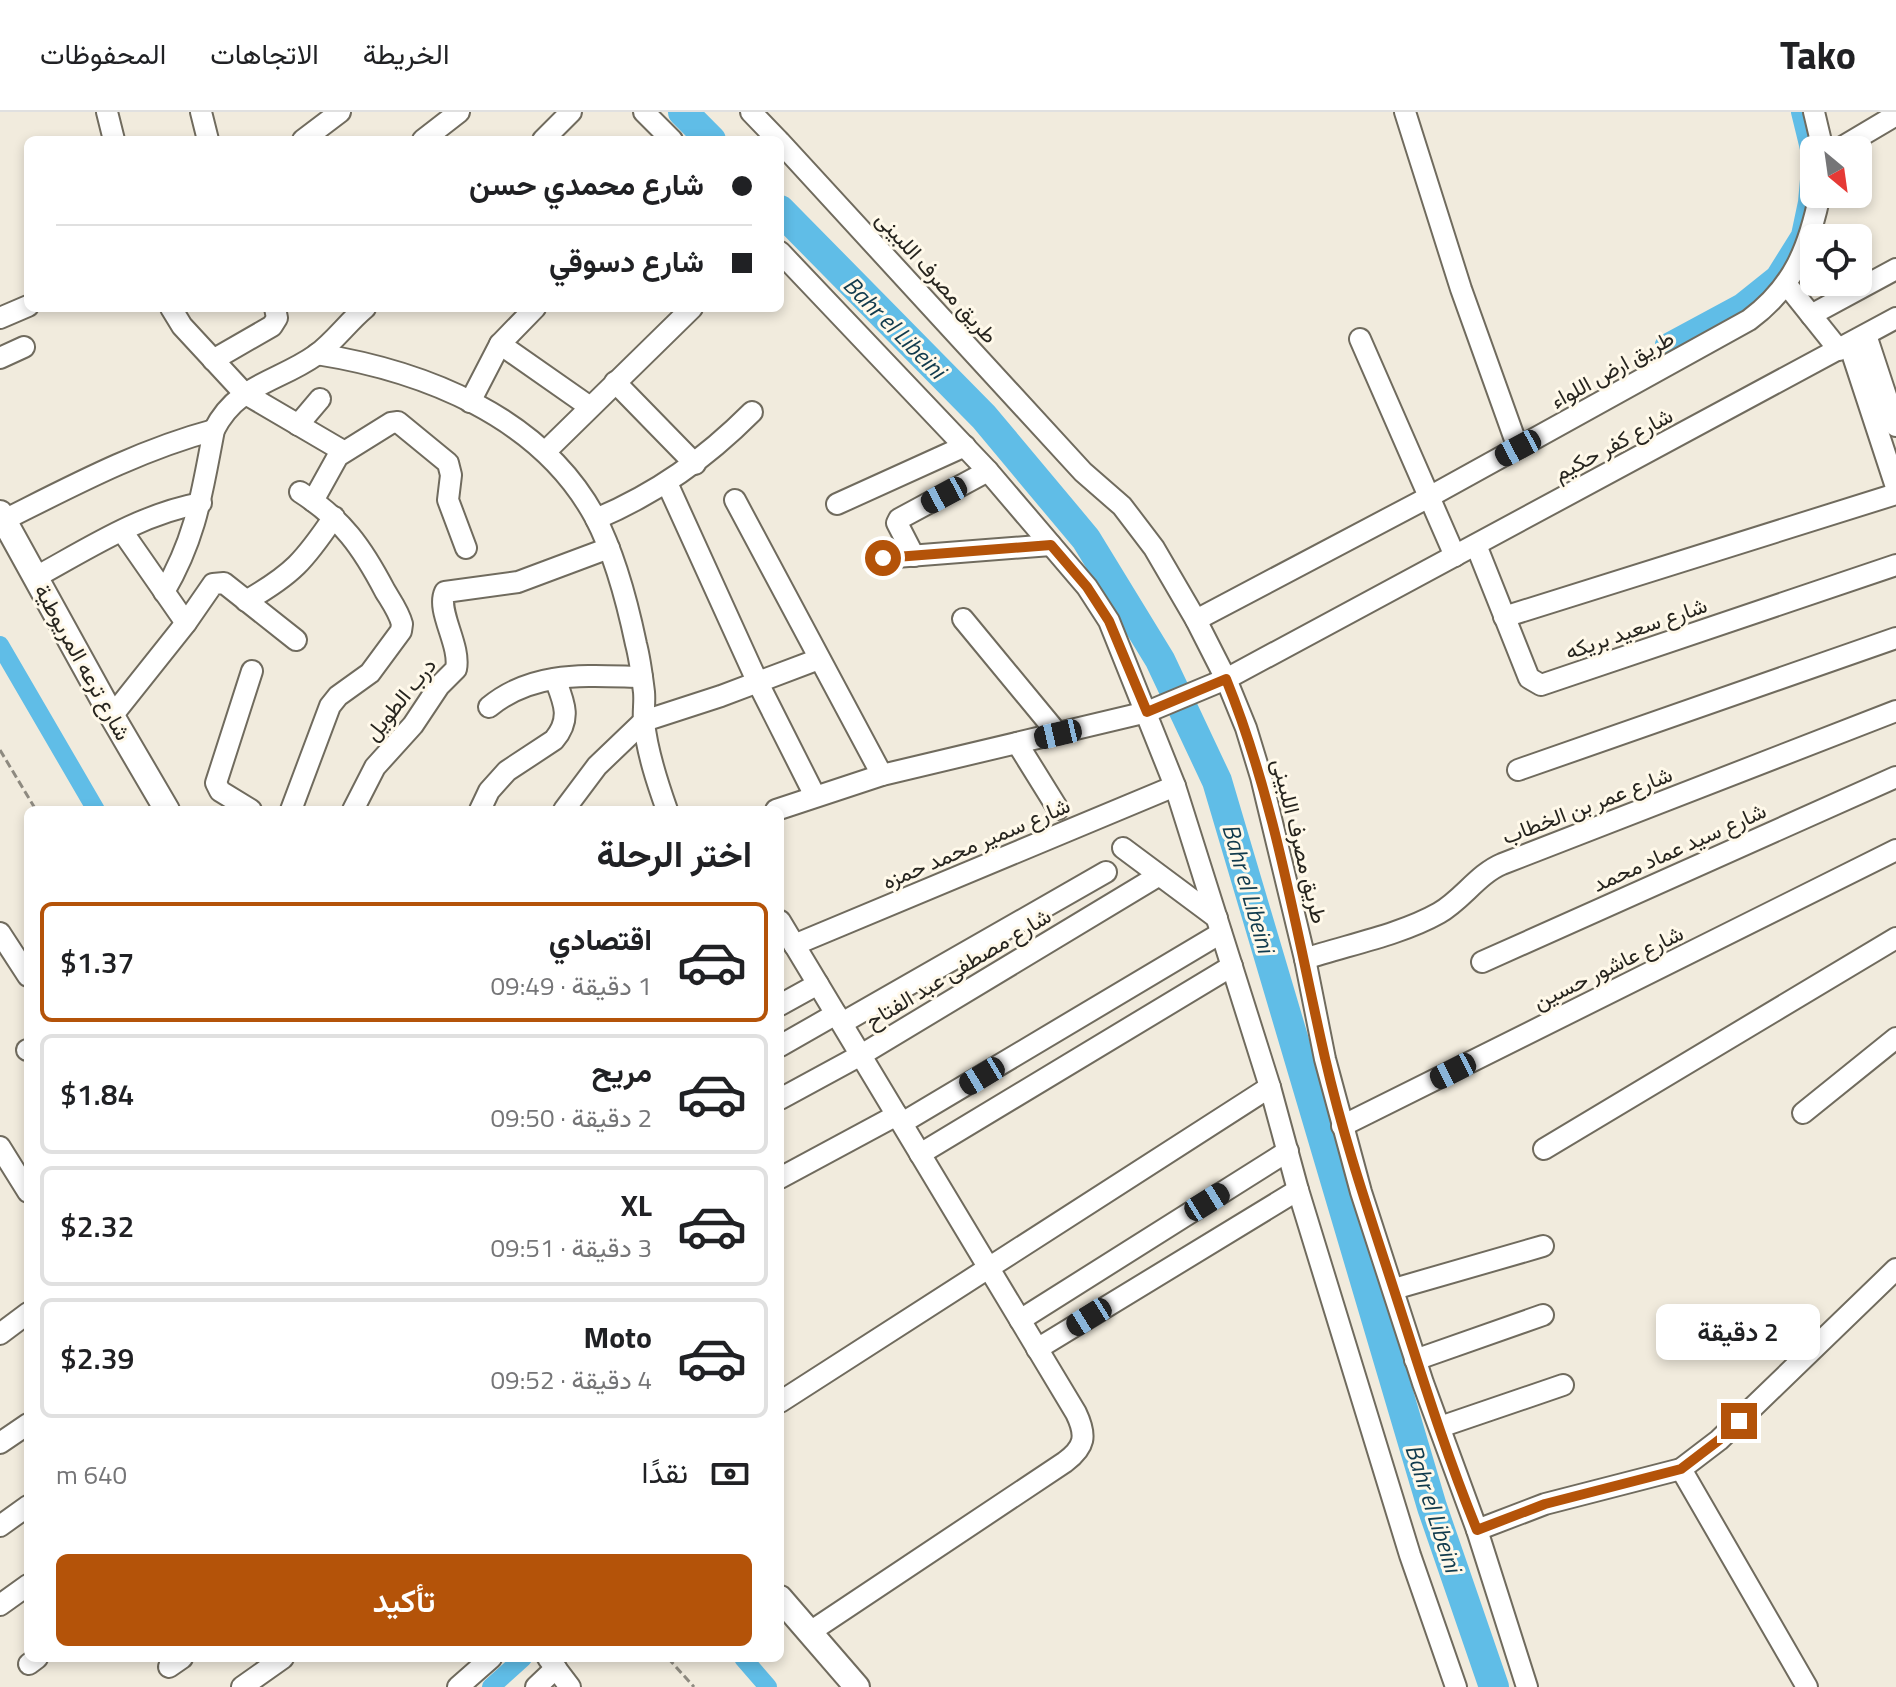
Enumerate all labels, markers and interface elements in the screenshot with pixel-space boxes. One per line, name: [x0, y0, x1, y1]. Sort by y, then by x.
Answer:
text: Tako: [1780, 26, 1856, 84]
text: المحفوظات: [40, 32, 166, 75]
text: الاتجاهات: [210, 32, 319, 75]
text: الخريطة: [363, 32, 449, 75]
north arrow: [1800, 136, 1872, 208]
map controls: [1800, 136, 1872, 296]
text: شارع محمدي حسن: [469, 161, 704, 207]
street label: طريق مصرف اللبينى: [868, 203, 1006, 351]
button: locate: [1800, 224, 1872, 296]
text: شارع دسوقي: [549, 238, 704, 284]
water label: Bahr el Libeini: [835, 267, 957, 389]
street label: طريق ارض اللواء: [1544, 321, 1680, 417]
street label: شارع كفر حكيم: [1547, 398, 1679, 490]
car: [1491, 426, 1545, 470]
car: [917, 473, 971, 517]
route start: [865, 540, 901, 576]
street label: شارع ترعه المريوطية: [26, 577, 140, 747]
street label: شارع سعيد بريكه: [1560, 588, 1712, 668]
street label: درب الطويل: [356, 650, 444, 748]
car: [1032, 717, 1084, 751]
street label: طريق مصرف اللبينى: [1263, 755, 1337, 927]
street label: شارع عمر بن الخطاب: [1497, 757, 1677, 853]
street label: شارع سمير محمد حمزه: [877, 788, 1075, 898]
street label: شارع سيد عماد محمد: [1587, 793, 1771, 901]
water label: Bahr el Libeini: [1213, 819, 1285, 960]
text: اختر الرحلة: [596, 826, 752, 881]
street label: شارع مصطفى عبد الفتاح: [859, 899, 1057, 1037]
text: اقتصادي: [549, 916, 652, 962]
street label: شارع عاشور حسين: [1527, 916, 1689, 1018]
icon: car: [676, 926, 748, 998]
text: $1.37: [60, 939, 134, 985]
text: 1 دقيقة · 09:49: [491, 966, 652, 1005]
text: مريح: [592, 1048, 652, 1094]
car: [1426, 1049, 1480, 1093]
car: [955, 1053, 1009, 1099]
icon: car: [676, 1058, 748, 1130]
text: $1.84: [60, 1071, 134, 1117]
text: 2 دقيقة · 09:50: [491, 1098, 652, 1137]
car: [1180, 1179, 1234, 1225]
text: XL: [621, 1182, 652, 1228]
icon: car: [676, 1190, 748, 1262]
text: $2.32: [60, 1203, 134, 1249]
text: 3 دقيقة · 09:51: [491, 1228, 652, 1267]
car: [1062, 1294, 1116, 1340]
callout: 2 دقيقة: [1657, 1305, 1821, 1361]
text: 2 دقيقة: [1697, 1312, 1779, 1351]
text: Moto: [584, 1314, 652, 1360]
icon: car: [676, 1322, 748, 1394]
text: $2.39: [60, 1335, 134, 1381]
text: 4 دقيقة · 09:52: [491, 1360, 652, 1399]
route end: [1721, 1403, 1757, 1439]
water label: Bahr el Libeini: [1396, 1439, 1473, 1579]
text: نقدًا: [642, 1449, 688, 1495]
icon: cash: [708, 1452, 752, 1496]
text: 640 m: [56, 1455, 127, 1494]
button: تأكيد: [56, 1554, 752, 1646]

